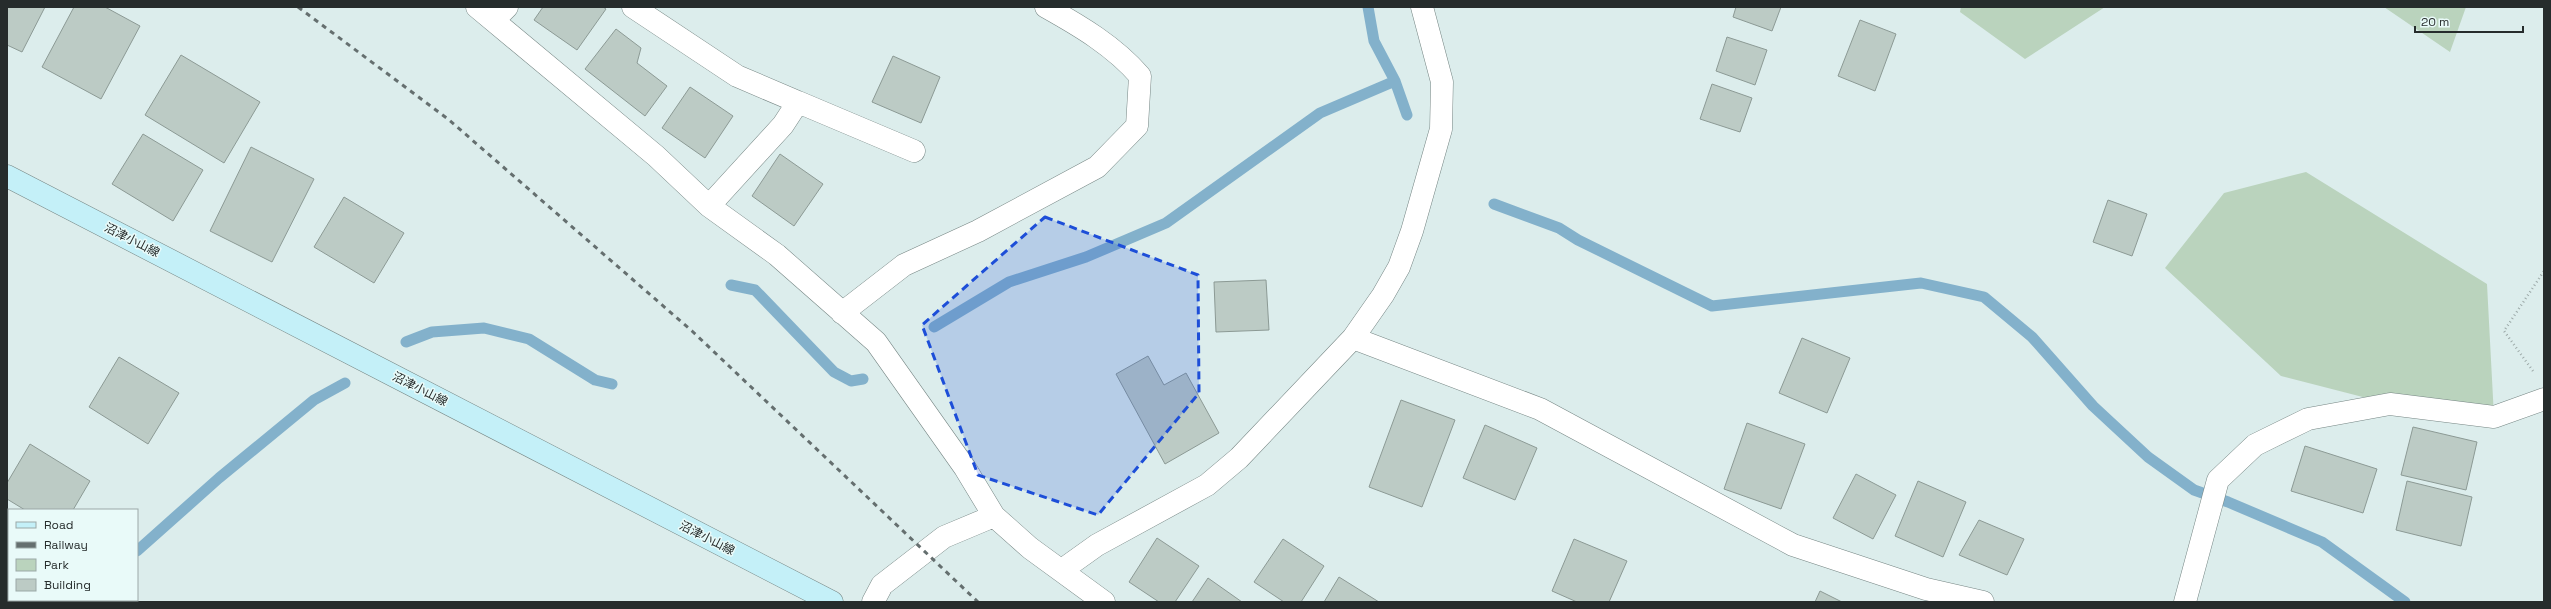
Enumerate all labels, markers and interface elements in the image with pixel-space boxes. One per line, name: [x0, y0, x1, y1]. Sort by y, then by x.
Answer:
scale bar: [2415, 8, 2523, 34]
text: 20 m: [2421, 14, 2449, 30]
street label: 沼津小山線: [102, 219, 162, 261]
street label: 沼津小山線: [390, 368, 450, 410]
legend: [8, 509, 138, 601]
text: Road: [44, 517, 73, 533]
street label: 沼津小山線: [677, 517, 737, 559]
text: Railway: [44, 537, 88, 553]
text: Park: [44, 557, 69, 573]
text: Building: [44, 577, 91, 593]

